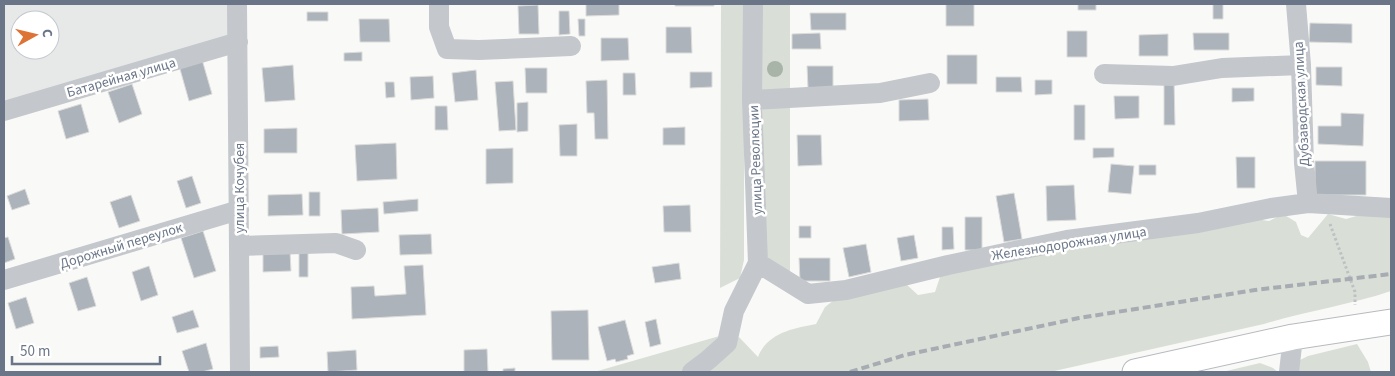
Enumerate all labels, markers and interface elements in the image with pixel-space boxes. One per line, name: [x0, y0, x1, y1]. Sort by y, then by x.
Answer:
north arrow: [10, 10, 60, 60]
text: С: [36, 28, 57, 39]
street label: Дубзаводская улица: [1289, 41, 1315, 167]
street label: Батарейная улица: [64, 53, 178, 103]
street label: улица Революции: [744, 105, 768, 215]
street label: улица Кочубея: [230, 143, 250, 233]
street label: Дорожный переулок: [57, 218, 185, 274]
street label: Железнодорожная улица: [990, 222, 1148, 266]
scale bar: [12, 334, 160, 366]
text: 50 m: [20, 341, 50, 362]

